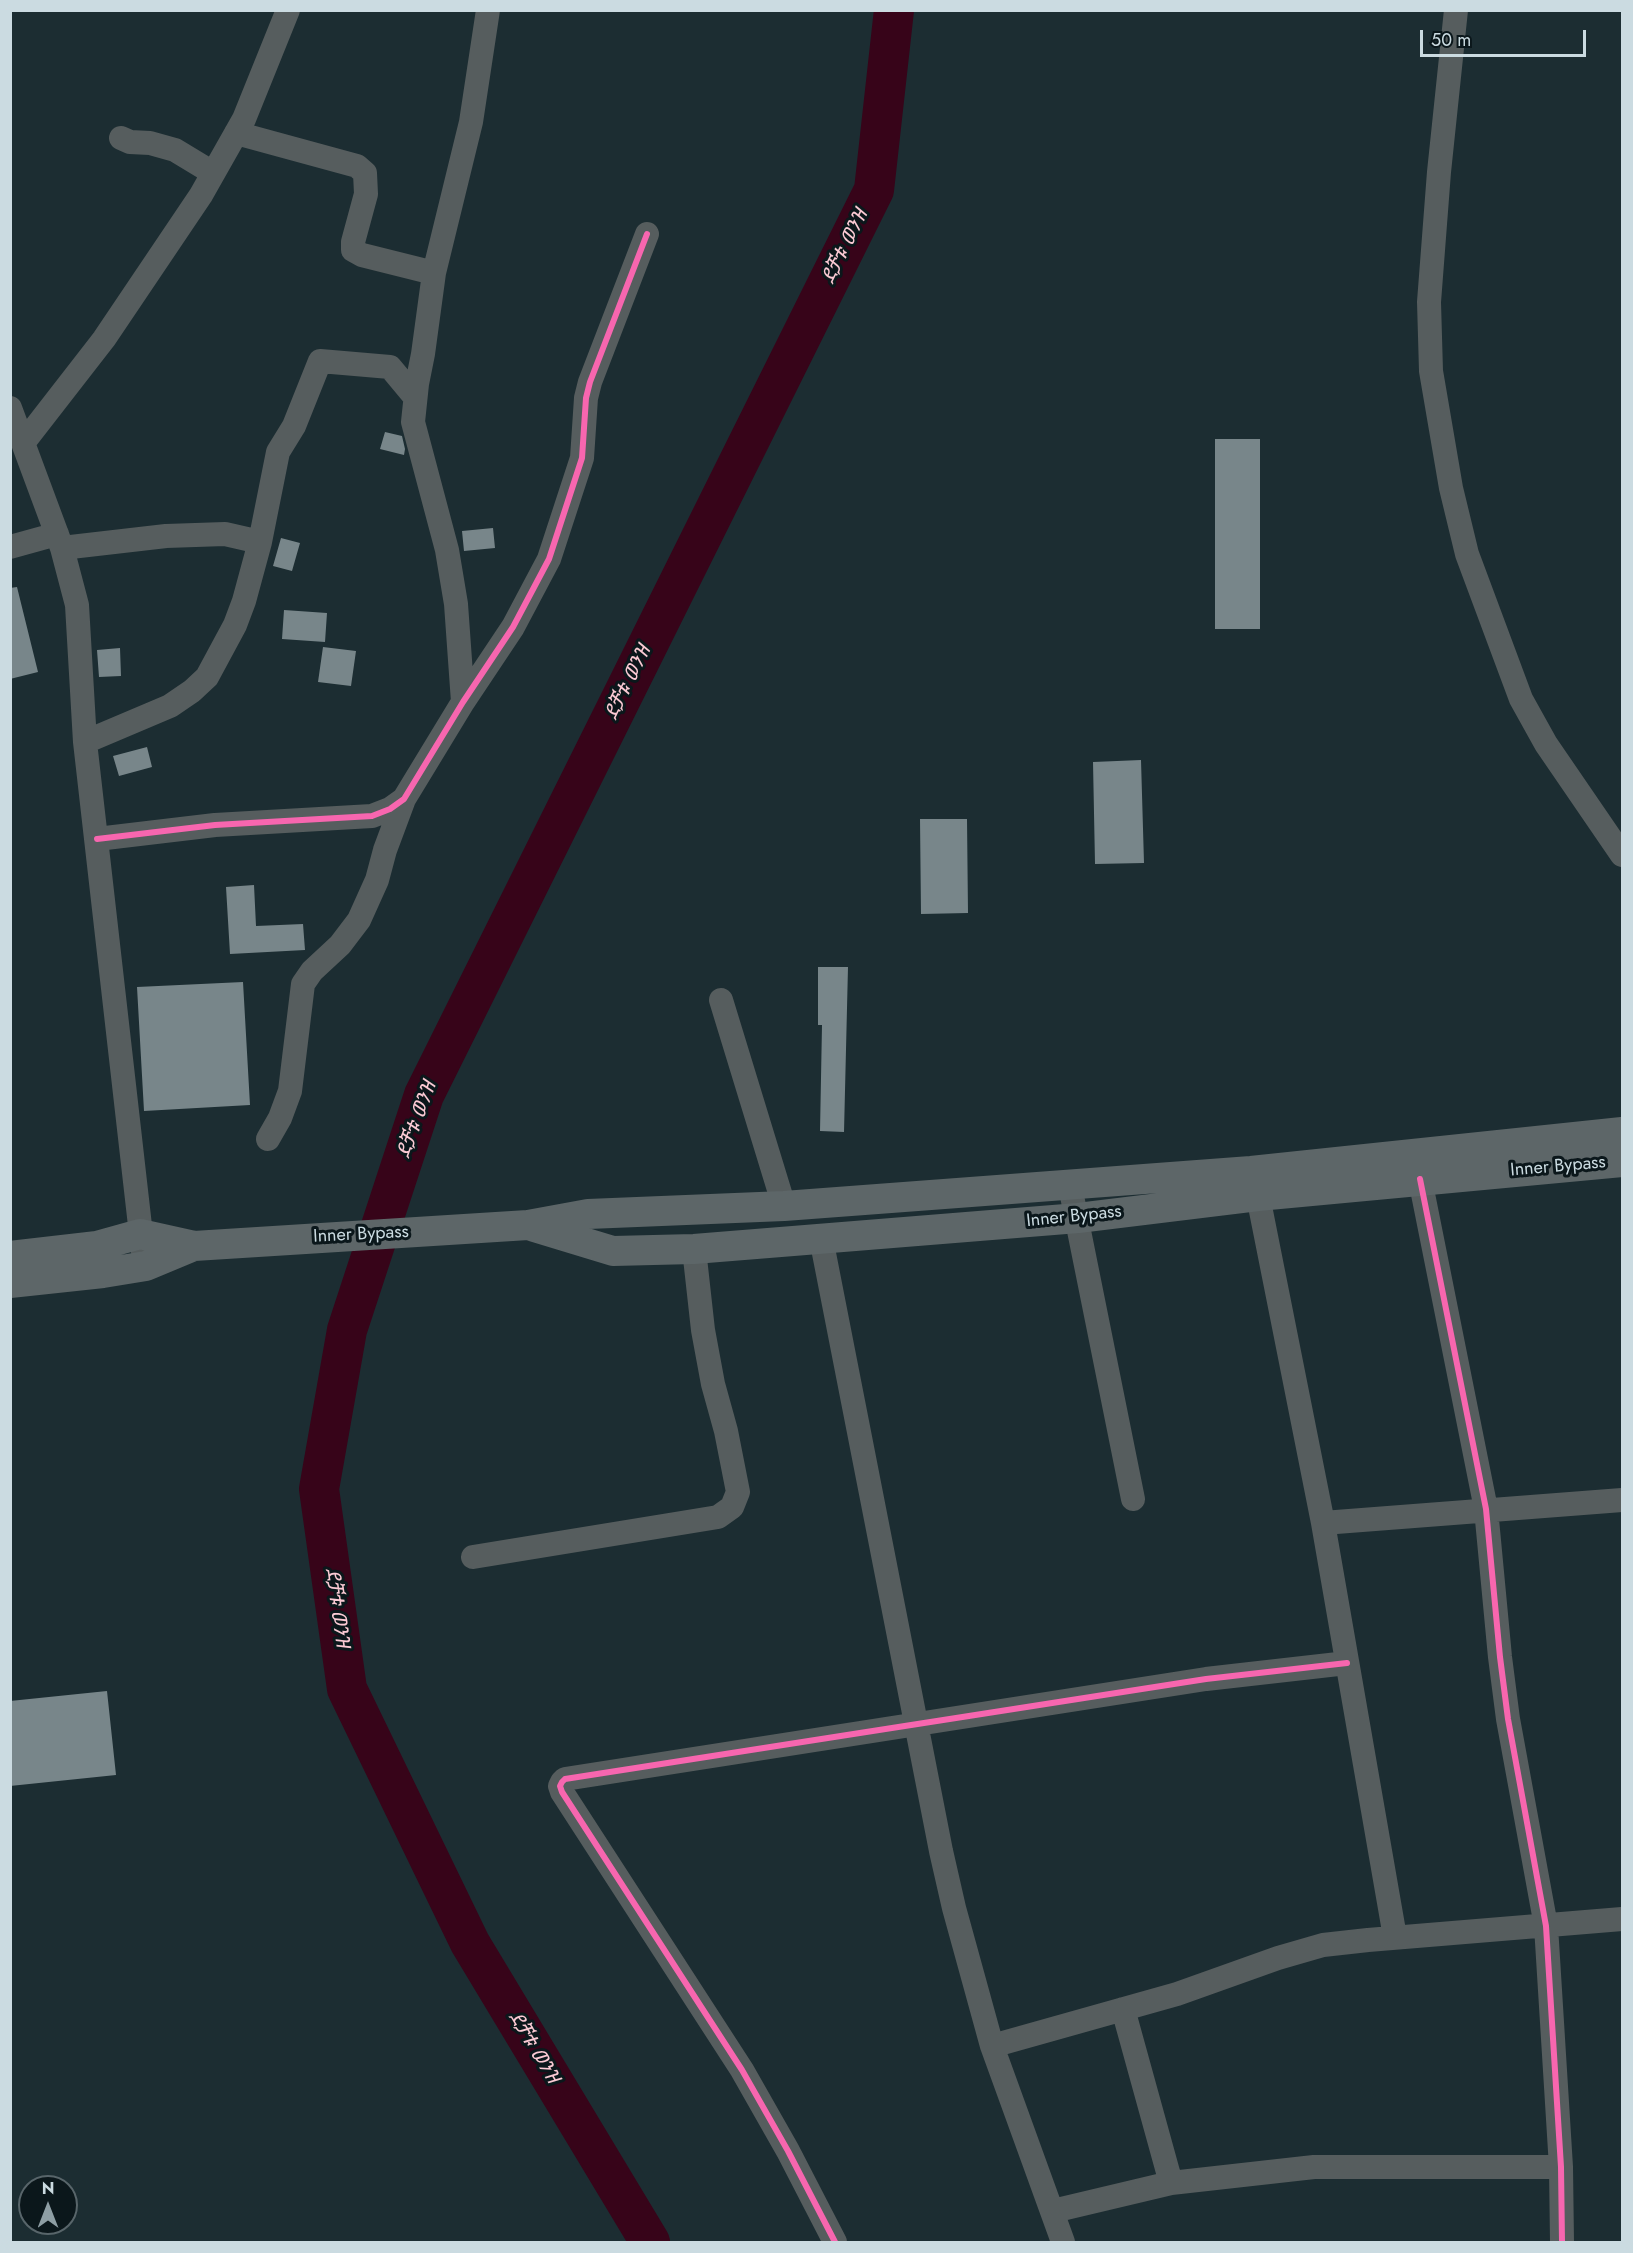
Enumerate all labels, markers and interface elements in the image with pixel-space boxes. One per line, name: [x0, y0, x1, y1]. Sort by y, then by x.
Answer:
scale bar: [1423, 18, 1590, 56]
text: 50 m: [1431, 27, 1471, 53]
water label: ደቻቱ ወንዝ: [818, 206, 874, 288]
water label: ደቻቱ ወንዝ: [601, 642, 657, 724]
water label: ደቻቱ ወንዝ: [393, 1078, 443, 1162]
street label: Inner Bypass: [1509, 1152, 1607, 1182]
street label: Inner Bypass: [1025, 1201, 1123, 1233]
street label: Inner Bypass: [313, 1222, 409, 1248]
water label: ደቻቱ ወንዝ: [319, 1567, 353, 1649]
water label: ደቻቱ ወንዝ: [502, 2008, 564, 2088]
north arrow: [18, 2175, 78, 2235]
text: N: [42, 2177, 54, 2200]

